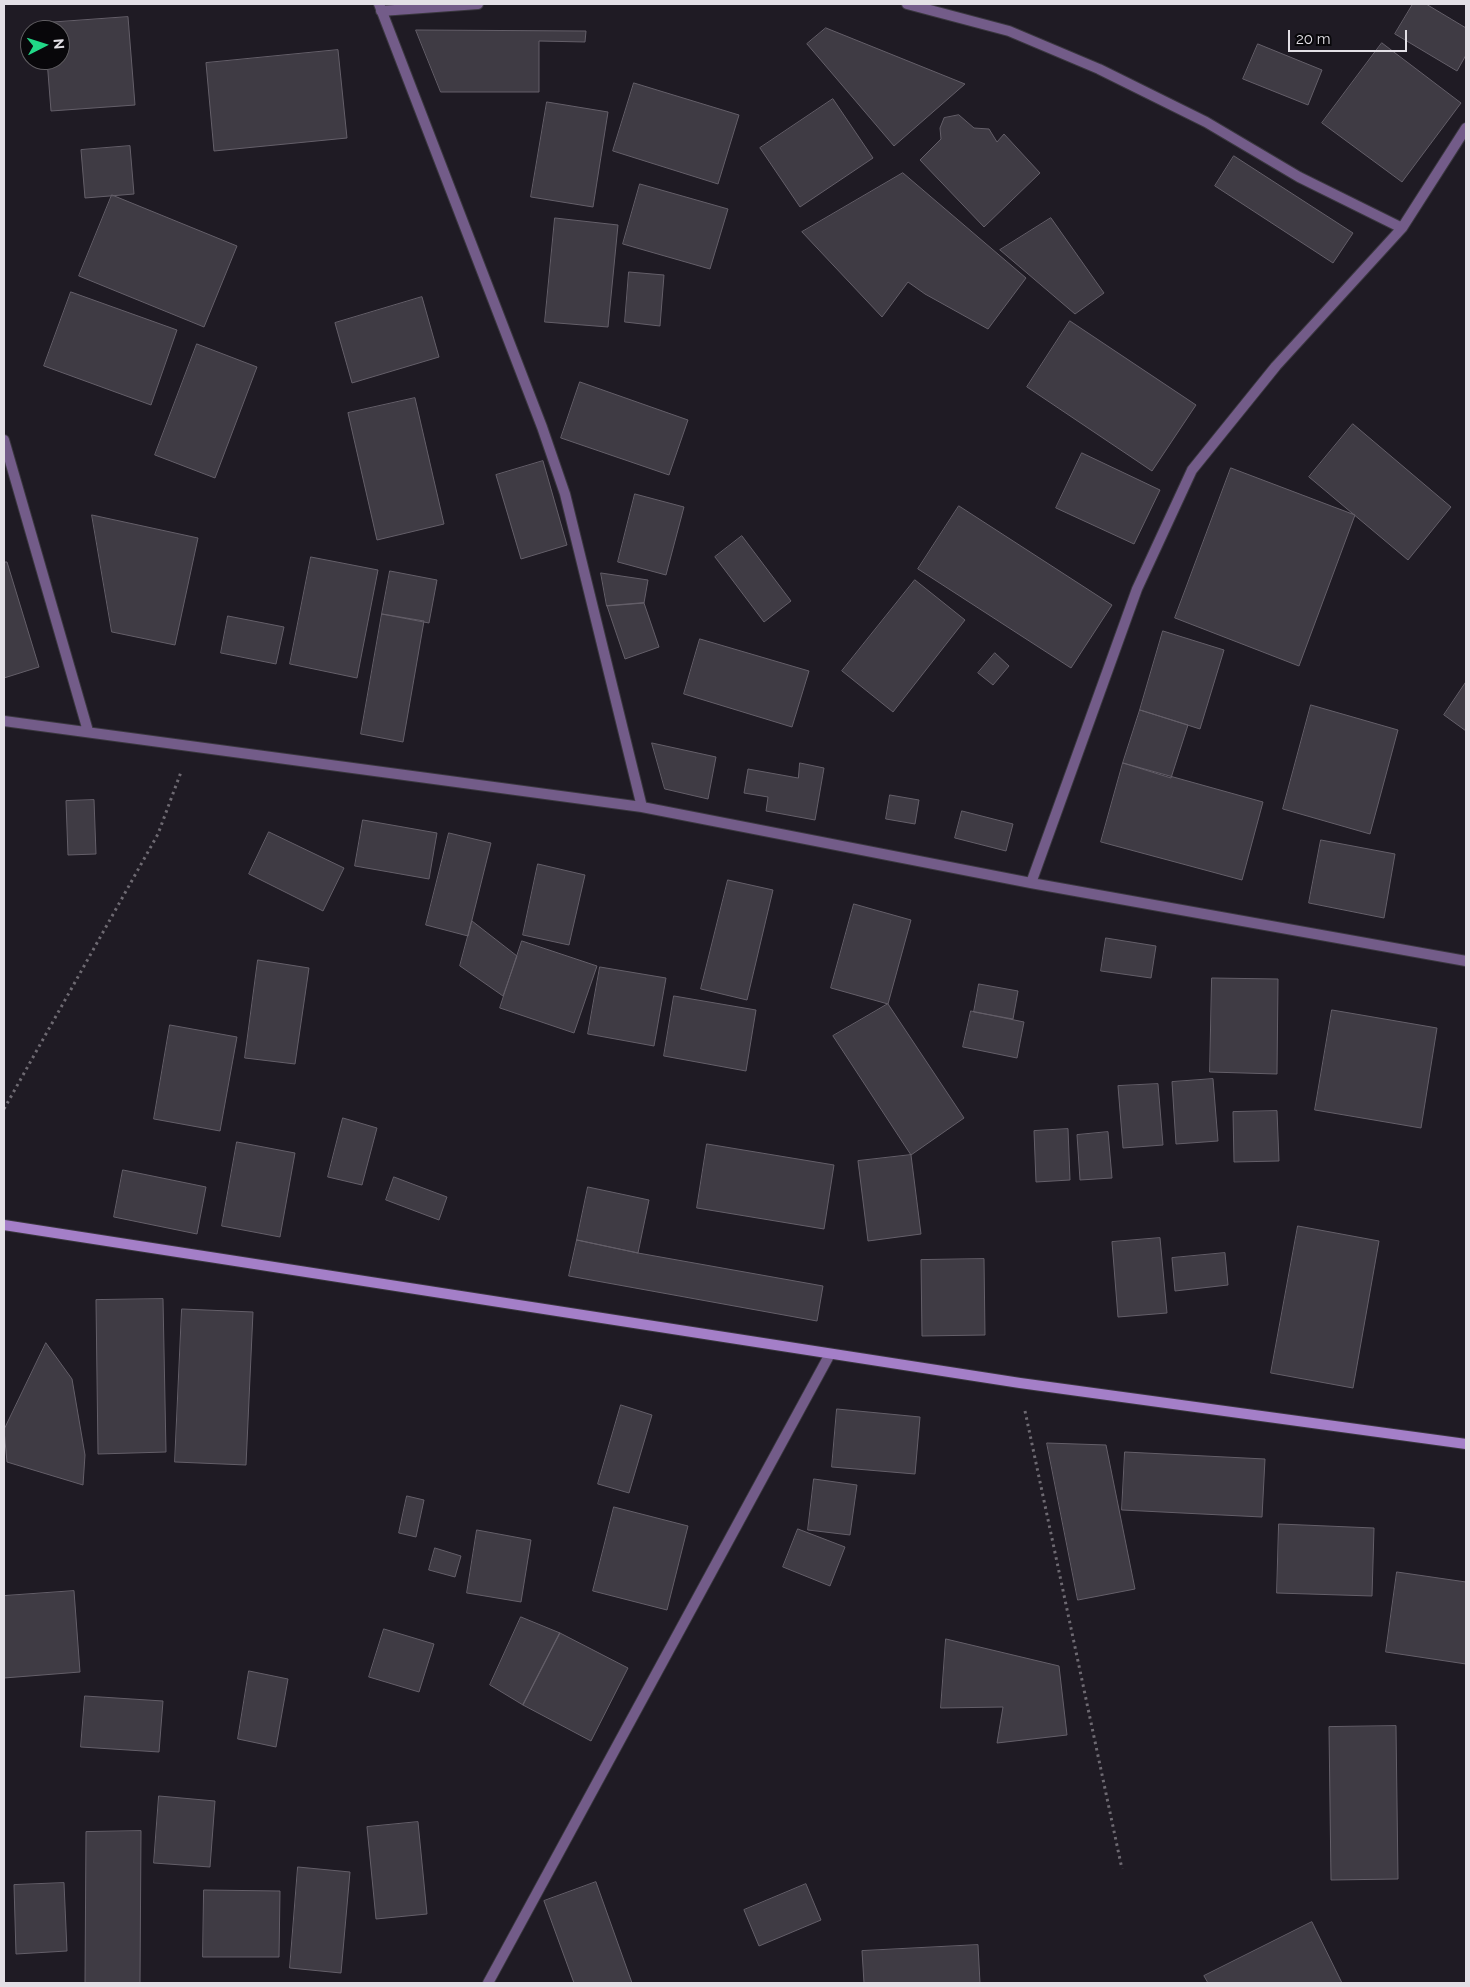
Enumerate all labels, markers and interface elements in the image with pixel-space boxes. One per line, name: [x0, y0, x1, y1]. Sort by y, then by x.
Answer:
north arrow: [20, 20, 70, 70]
scale bar: [1290, 20, 1409, 52]
text: 20 m: [1296, 30, 1331, 48]
text: N: [51, 38, 67, 50]

